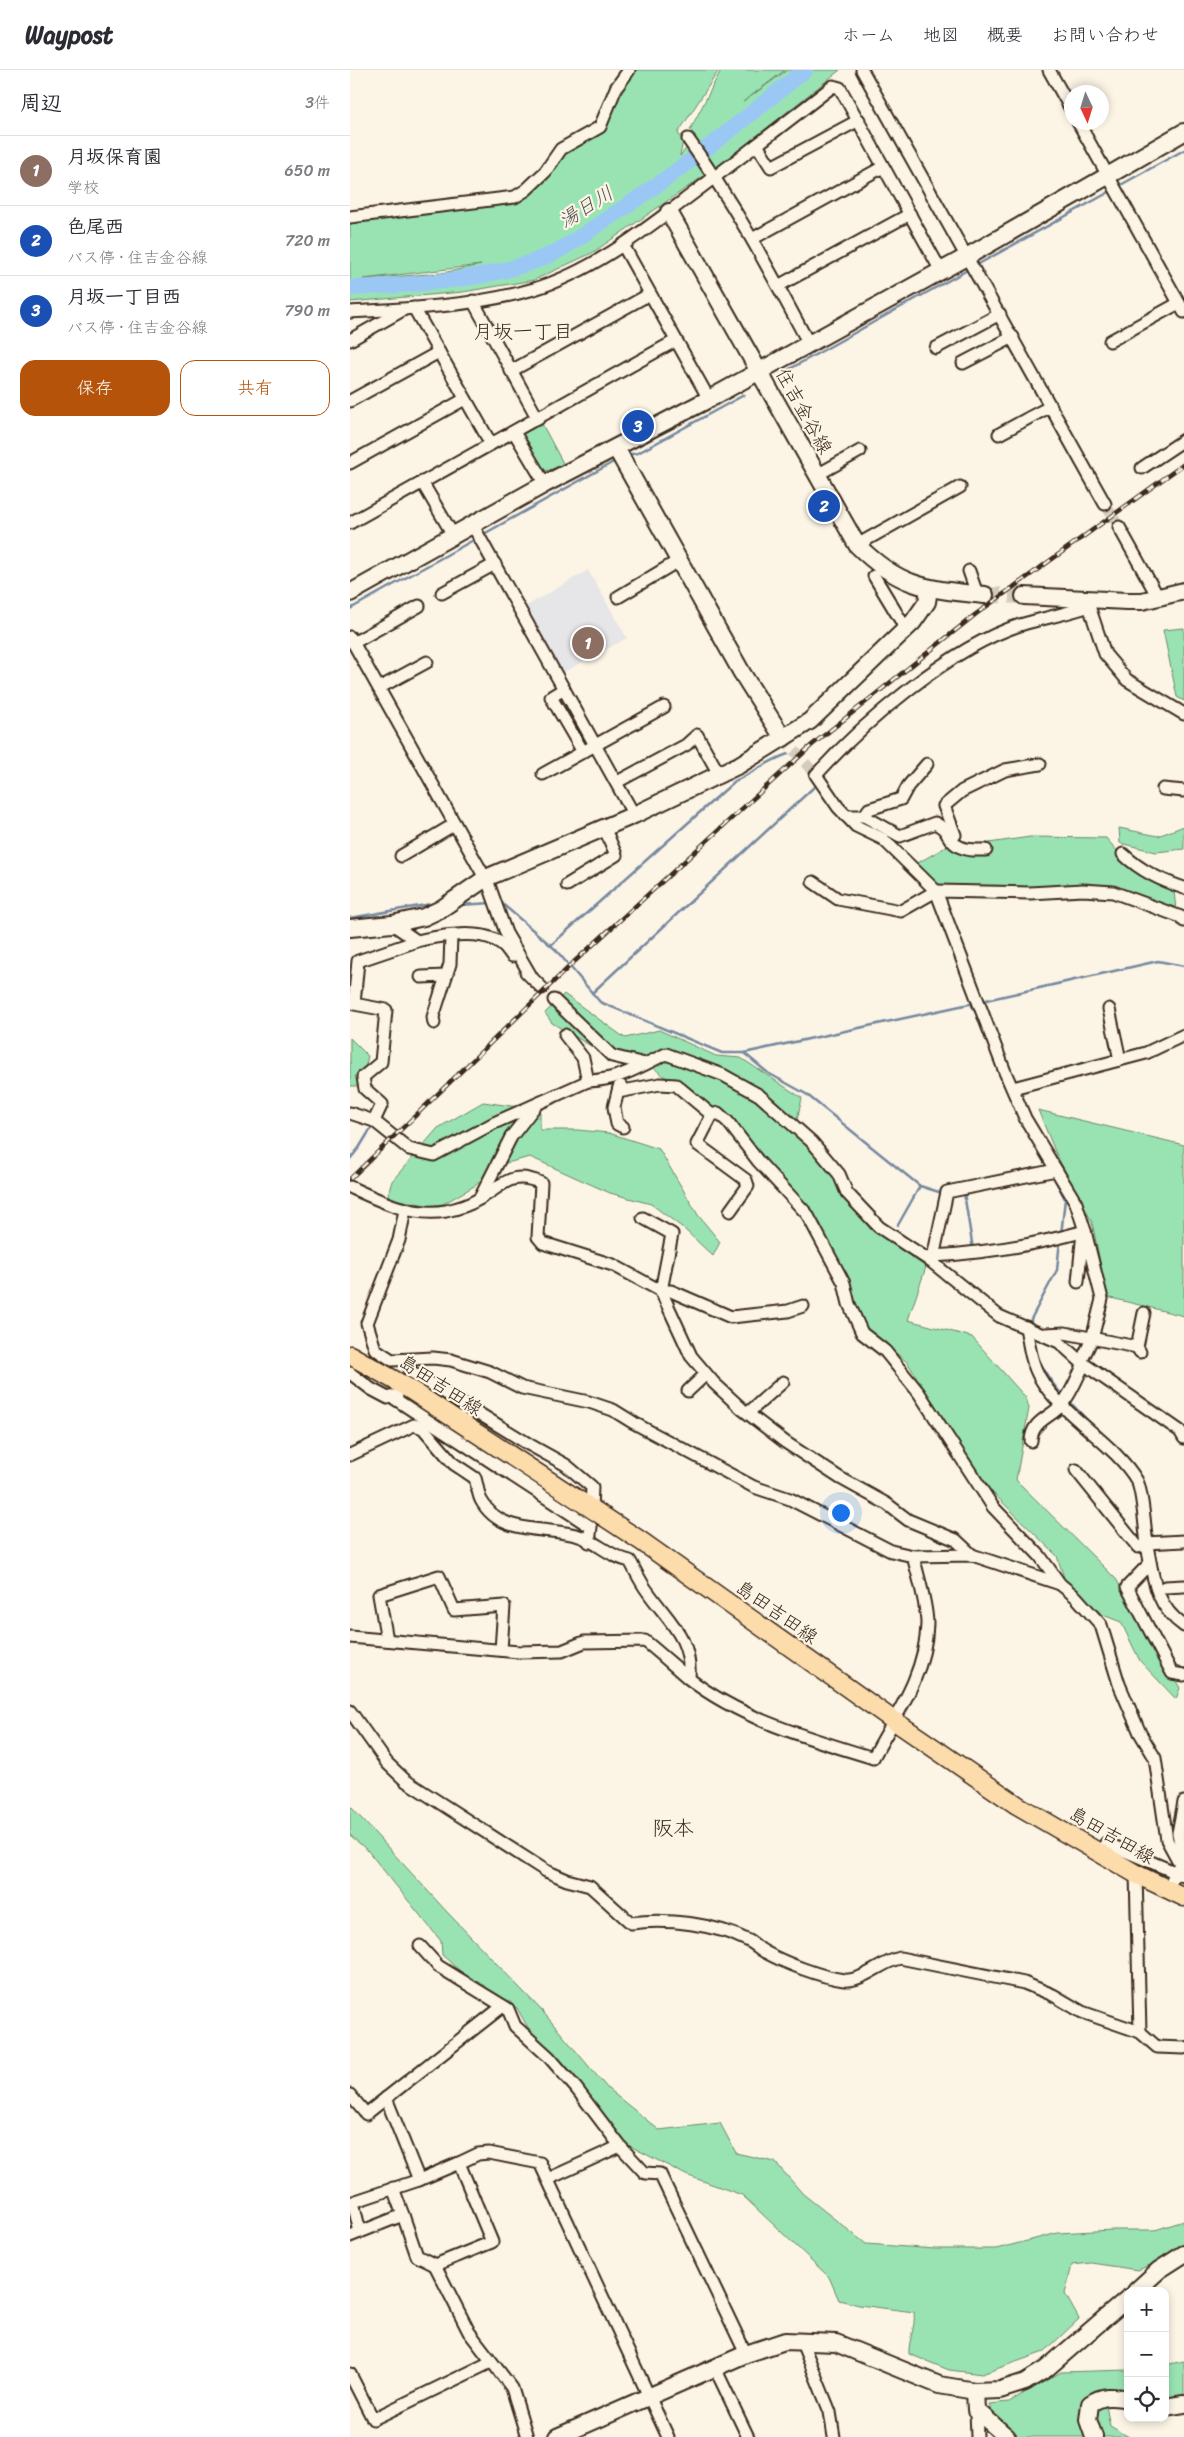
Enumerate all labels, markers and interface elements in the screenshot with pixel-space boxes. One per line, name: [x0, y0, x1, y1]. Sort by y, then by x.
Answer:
text: Waypost: [25, 14, 113, 56]
text: ホーム: [842, 19, 895, 51]
text: 地図: [923, 19, 959, 51]
text: 概要: [987, 19, 1023, 51]
text: お問い合わせ: [1051, 19, 1159, 51]
text: 周辺: [20, 84, 62, 122]
north arrow: [1064, 85, 1109, 130]
text: 3件: [305, 88, 330, 117]
text: 月坂保育園: [67, 140, 162, 173]
text: 1: [33, 156, 39, 185]
text: 650 m: [285, 156, 330, 185]
text: 学校: [67, 173, 99, 202]
water label: 湯日川: [551, 176, 621, 238]
text: 色尾西: [67, 210, 124, 243]
text: 2: [31, 226, 41, 255]
text: 720 m: [285, 226, 330, 255]
text: バス停 · 住吉金谷線: [67, 243, 208, 272]
text: 月坂一丁目西: [67, 280, 181, 313]
text: 3: [32, 296, 40, 325]
text: 790 m: [284, 296, 330, 325]
text: バス停 · 住吉金谷線: [67, 313, 208, 342]
district label: 月坂一丁目: [473, 314, 573, 349]
button: 保存: [20, 360, 170, 416]
button: 共有: [180, 360, 330, 416]
street label: 住吉金谷線: [767, 361, 841, 461]
pin: 3: [622, 407, 654, 445]
pin: 2: [808, 487, 840, 525]
pin: 1: [572, 624, 604, 662]
street label: 島田吉田線: [392, 1345, 490, 1425]
your location: [828, 1500, 854, 1526]
street label: 島田吉田線: [729, 1571, 825, 1653]
street label: 島田吉田線: [1063, 1797, 1161, 1873]
district label: 阪本: [652, 1809, 694, 1847]
map controls: [1124, 2287, 1169, 2422]
button: +: [1124, 2287, 1169, 2332]
button: −: [1124, 2332, 1169, 2377]
button: locate: [1124, 2377, 1169, 2422]

